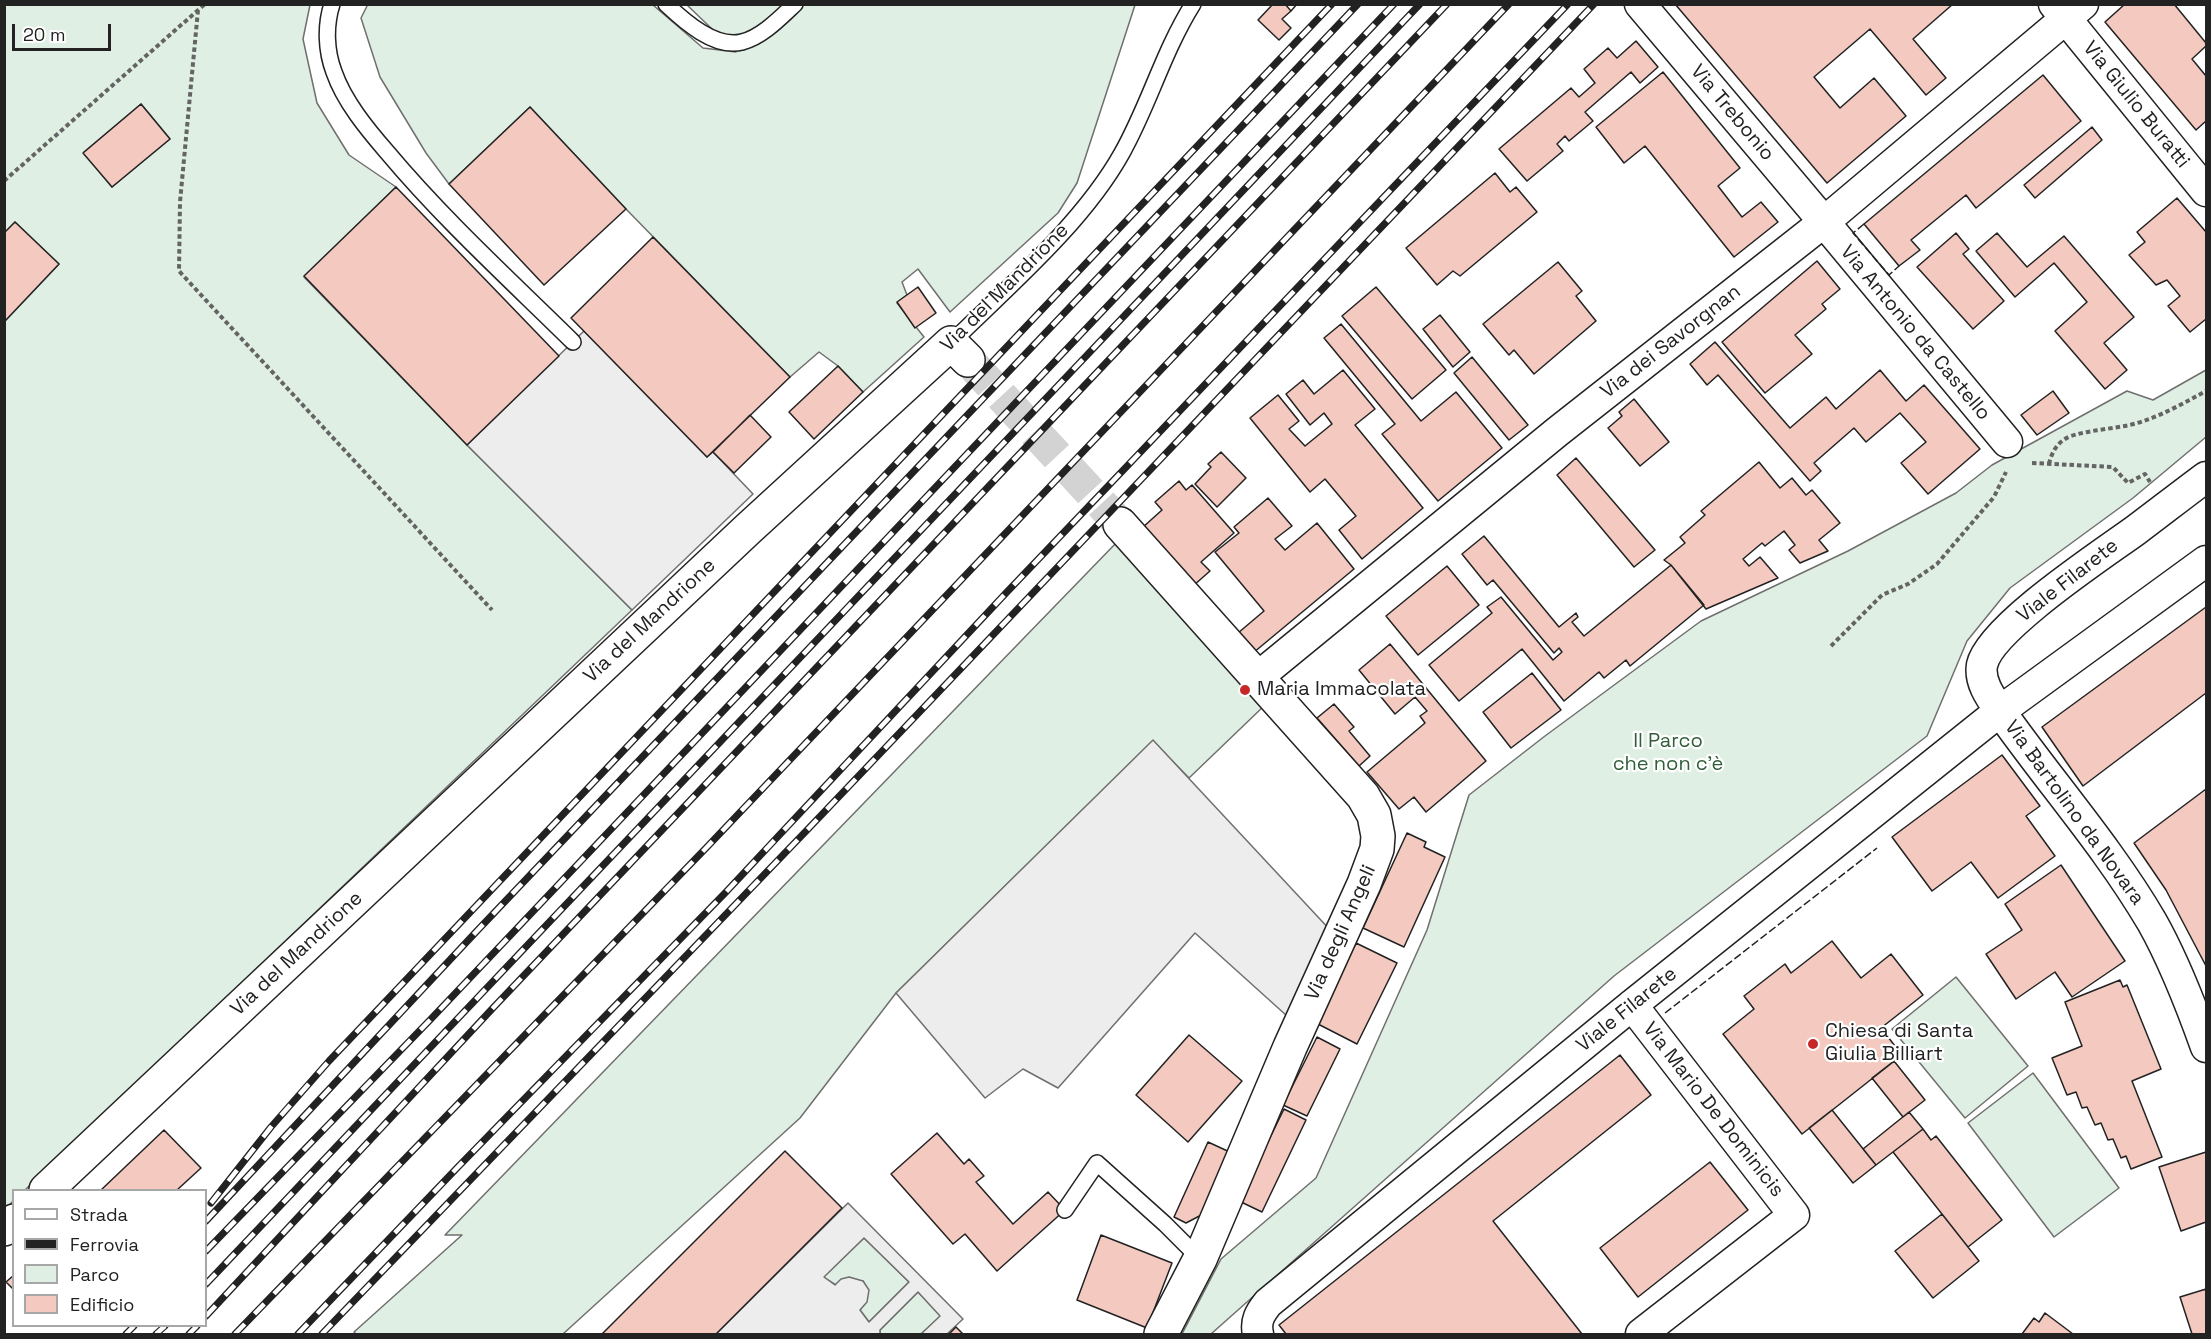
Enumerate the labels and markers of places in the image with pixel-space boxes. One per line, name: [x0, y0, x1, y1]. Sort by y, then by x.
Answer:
place label: Maria Immacolata: [1257, 678, 1426, 702]
marker: Maria Immacolata: [1238, 683, 1252, 697]
place label: Chiesa di Santa Giulia Billiart: [1825, 1020, 1973, 1067]
marker: Chiesa di Santa Giulia Billiart: [1806, 1037, 1820, 1051]

